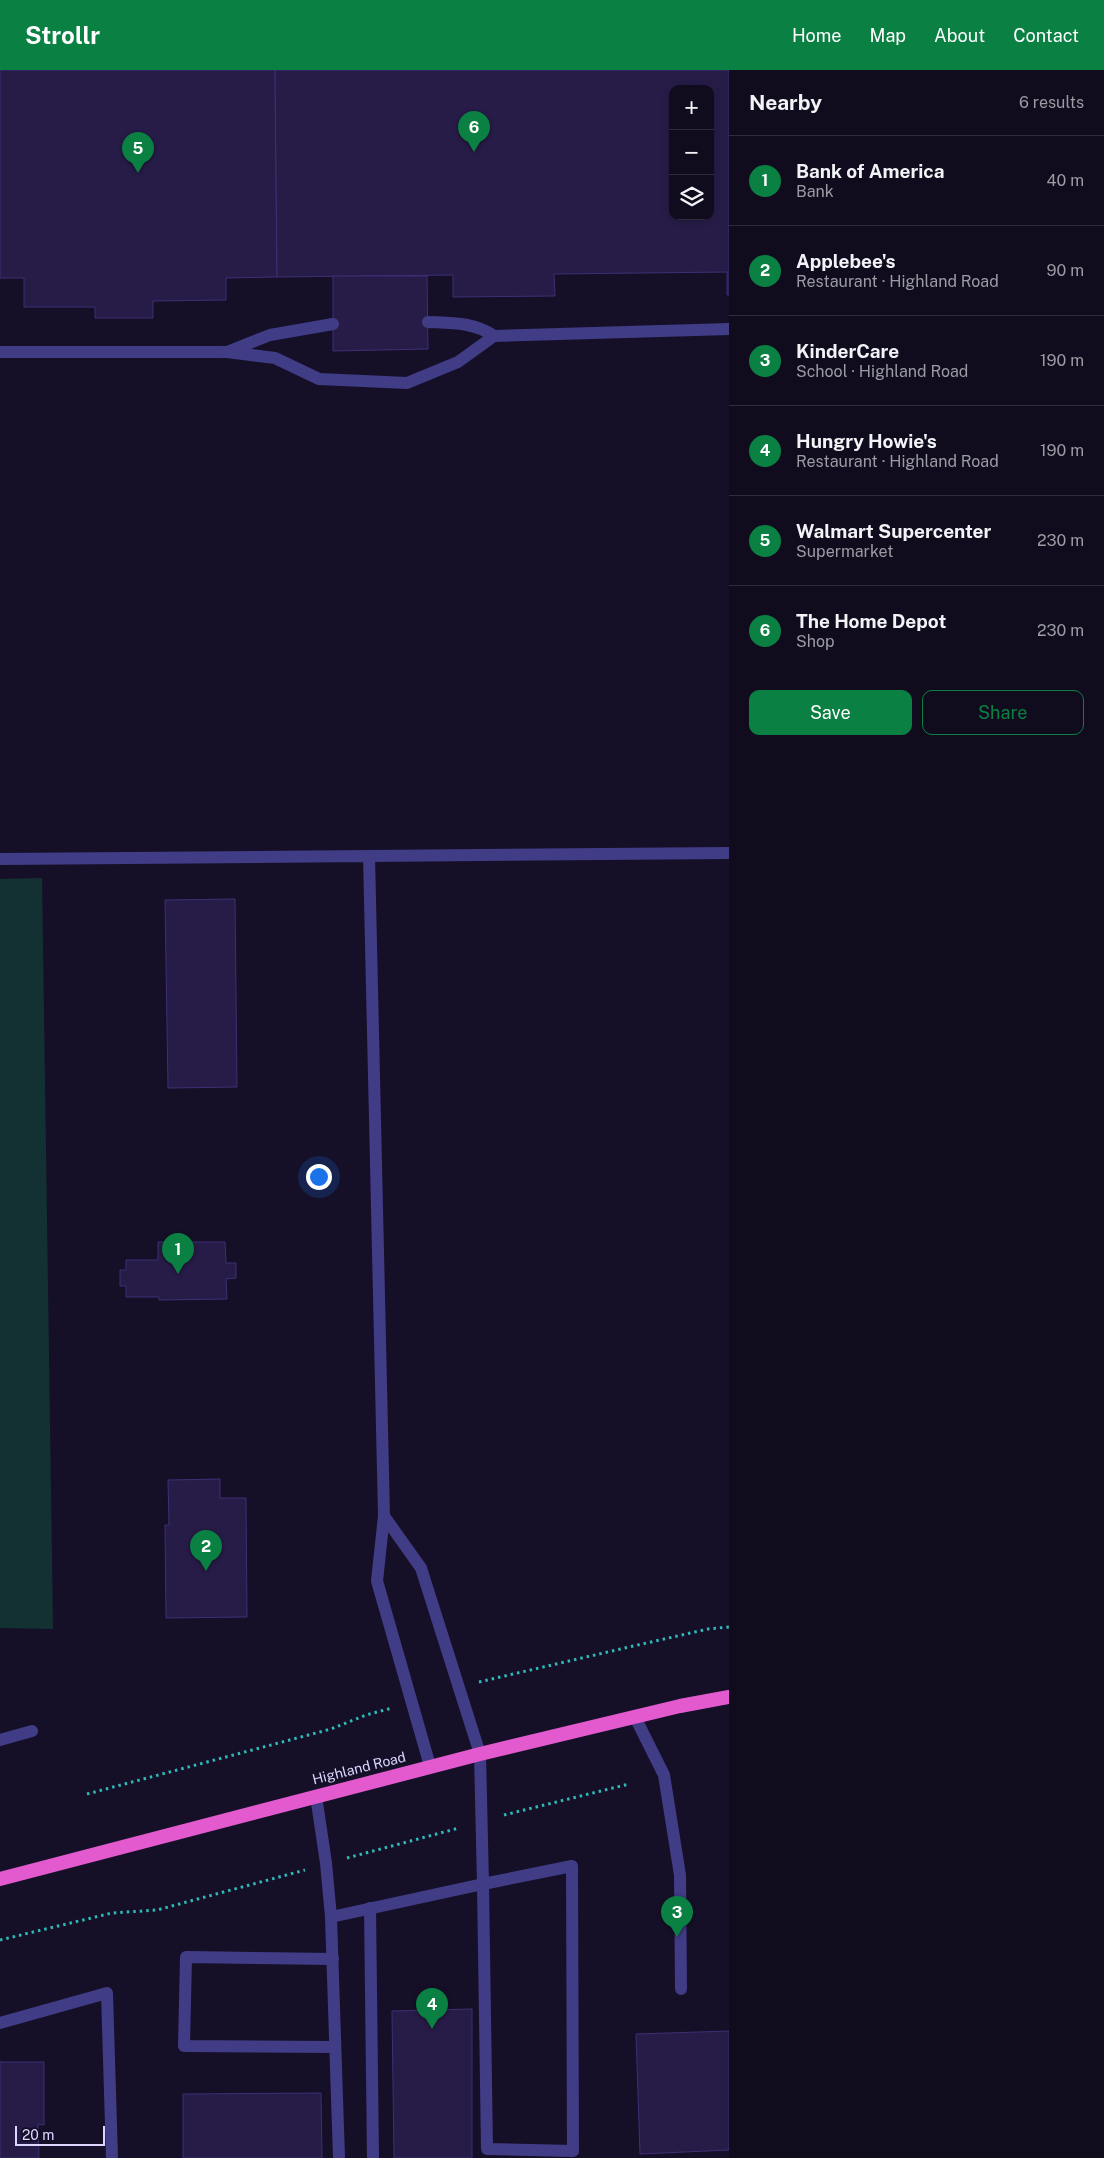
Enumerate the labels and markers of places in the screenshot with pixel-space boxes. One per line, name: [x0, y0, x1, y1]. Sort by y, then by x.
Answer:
pin: 6: [458, 111, 490, 152]
pin: 5: [122, 132, 154, 173]
pin: 1: [162, 1233, 194, 1274]
pin: 2: [190, 1530, 222, 1571]
pin: 3: [661, 1896, 693, 1937]
pin: 4: [416, 1988, 448, 2029]

